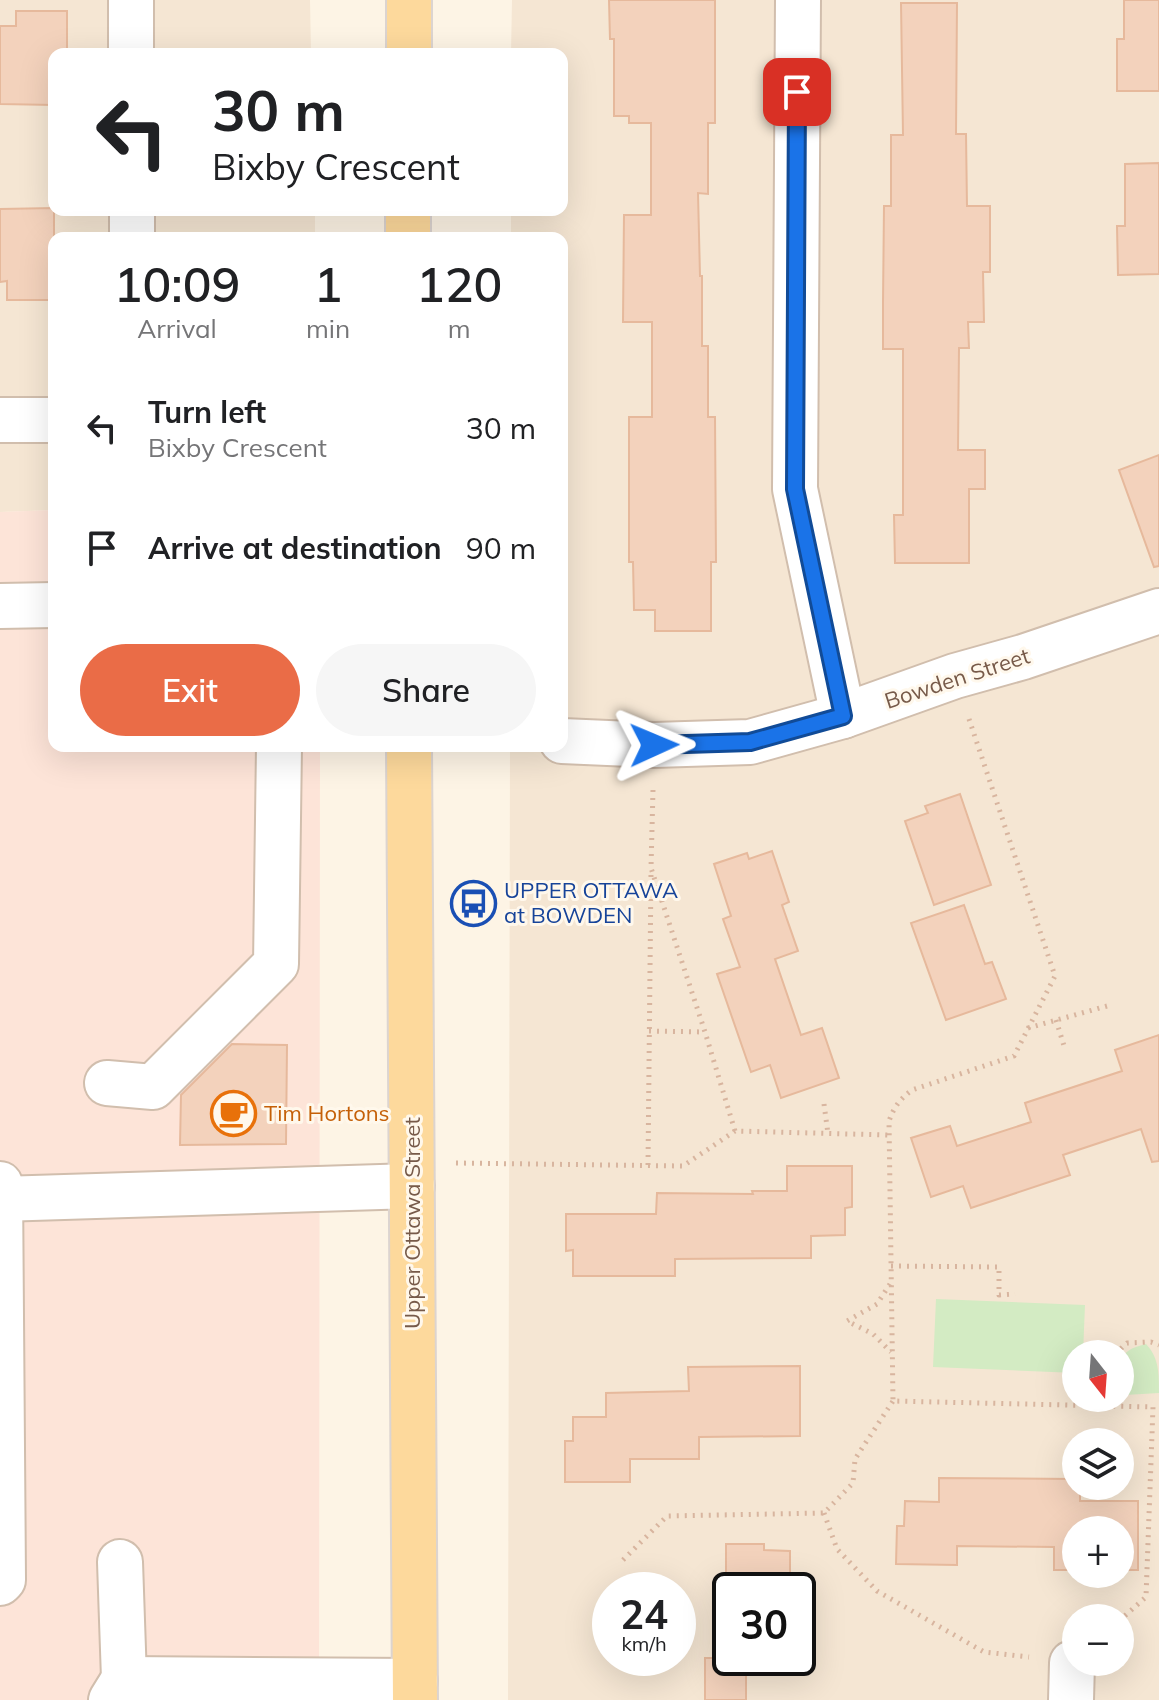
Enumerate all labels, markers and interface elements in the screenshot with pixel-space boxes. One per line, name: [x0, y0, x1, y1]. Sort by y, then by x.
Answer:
pin: [763, 58, 831, 126]
icon: arrive: [775, 70, 819, 114]
text: 30 m: [212, 75, 345, 145]
icon: left: [80, 80, 184, 184]
text: Bixby Crescent: [212, 144, 460, 189]
text: 10:09: [114, 254, 240, 314]
text: 1: [314, 254, 342, 314]
text: 120: [416, 254, 502, 314]
text: Arrival: [137, 312, 217, 345]
text: min: [306, 312, 350, 345]
text: m: [448, 312, 471, 345]
text: Turn left: [148, 393, 266, 431]
icon: left: [80, 406, 124, 450]
text: 30 m: [466, 409, 536, 447]
text: Bixby Crescent: [148, 431, 327, 464]
icon: arrive: [80, 526, 124, 570]
text: Arrive at destination: [148, 529, 442, 567]
text: 90 m: [466, 529, 536, 567]
street label: Bowden Street: [881, 641, 1033, 715]
button: Exit: [80, 644, 300, 736]
button: Share: [316, 644, 536, 736]
position arrow: [612, 703, 696, 787]
place label: UPPER OTTAWA at BOWDEN: [504, 876, 678, 929]
bus stop icon: UPPER OTTAWA at BOWDEN: [449, 879, 497, 927]
cafe icon: Tim Hortons: [209, 1089, 257, 1137]
place label: Tim Hortons: [264, 1099, 390, 1127]
street label: Upper Ottawa Street: [398, 1117, 426, 1329]
north arrow: [1062, 1340, 1134, 1412]
map controls: [1062, 1340, 1134, 1676]
button: layers: [1062, 1428, 1134, 1500]
button: +: [1062, 1516, 1134, 1588]
speed limit sign: 30: [712, 1572, 816, 1676]
text: 24: [620, 1589, 668, 1639]
button: −: [1062, 1604, 1134, 1676]
text: km/h: [621, 1631, 667, 1656]

